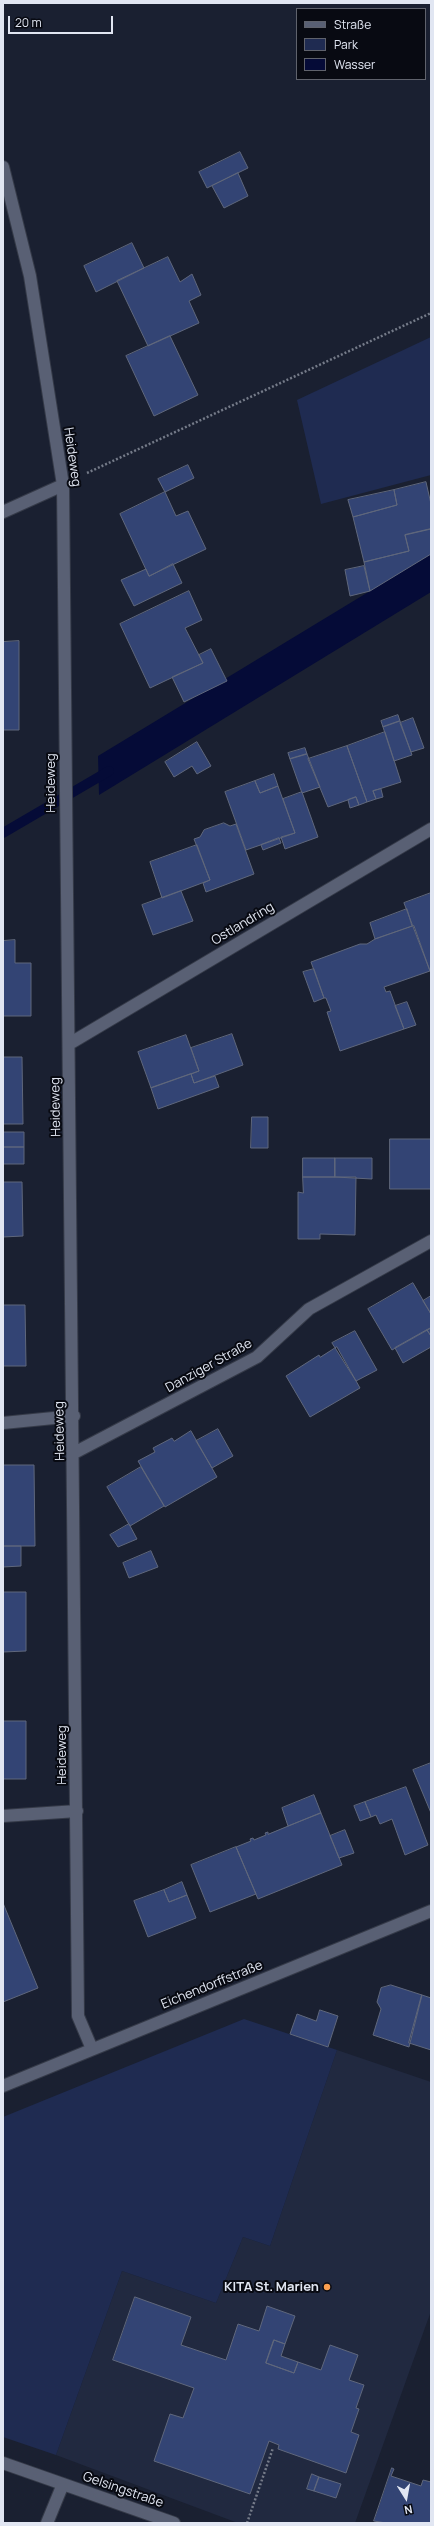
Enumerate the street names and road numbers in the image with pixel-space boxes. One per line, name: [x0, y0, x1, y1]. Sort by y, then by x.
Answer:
street label: Heideweg: [60, 426, 84, 488]
street label: Heideweg: [43, 753, 59, 813]
street label: Ostlandring: [209, 899, 277, 949]
street label: Heideweg: [48, 1077, 64, 1137]
street label: Danziger Straße: [163, 1336, 255, 1396]
street label: Heideweg: [52, 1401, 68, 1461]
street label: Heideweg: [54, 1725, 70, 1785]
street label: Eichendorffstraße: [159, 1958, 265, 2012]
street label: Gelsingstraße: [81, 2469, 165, 2511]

